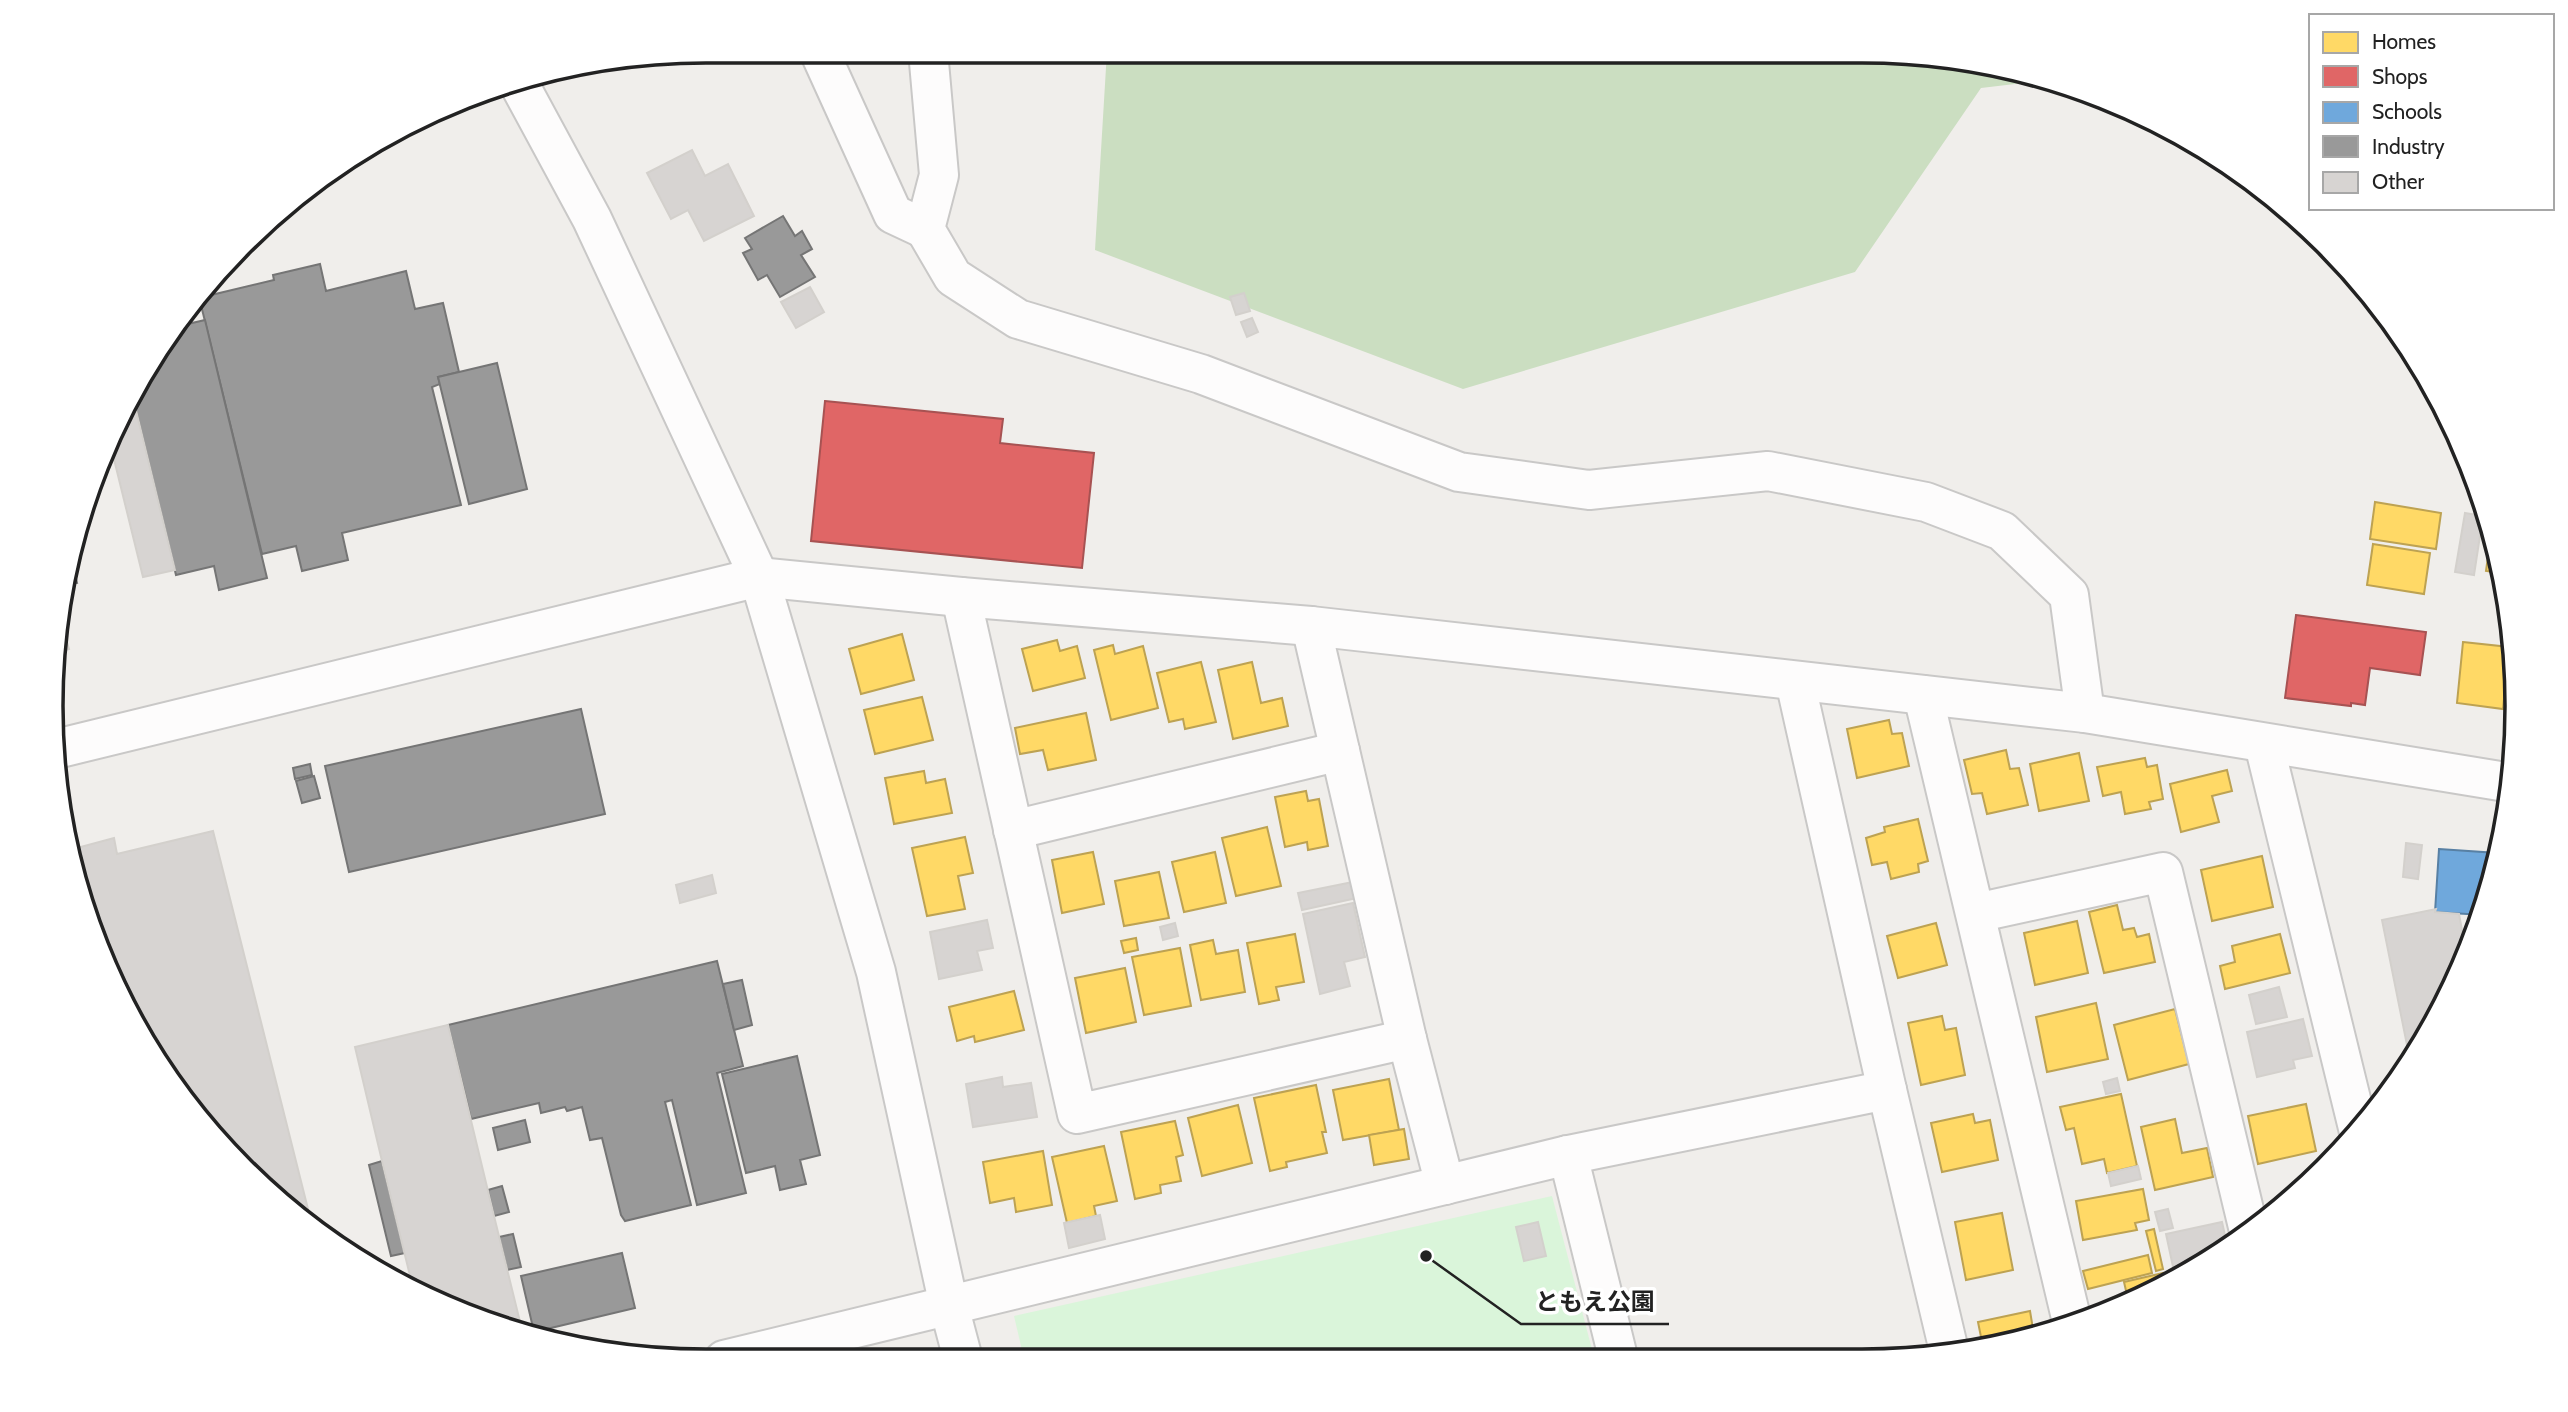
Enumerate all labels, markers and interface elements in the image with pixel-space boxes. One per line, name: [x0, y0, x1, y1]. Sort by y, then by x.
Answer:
legend: [2309, 14, 2554, 210]
text: Homes: [2372, 29, 2436, 54]
text: Shops: [2372, 64, 2428, 89]
text: Schools: [2372, 99, 2442, 124]
text: Industry: [2372, 134, 2445, 159]
text: Other: [2372, 169, 2424, 194]
callout: ともえ公園: [1521, 1279, 1669, 1324]
text: ともえ公園: [1535, 1287, 1655, 1316]

